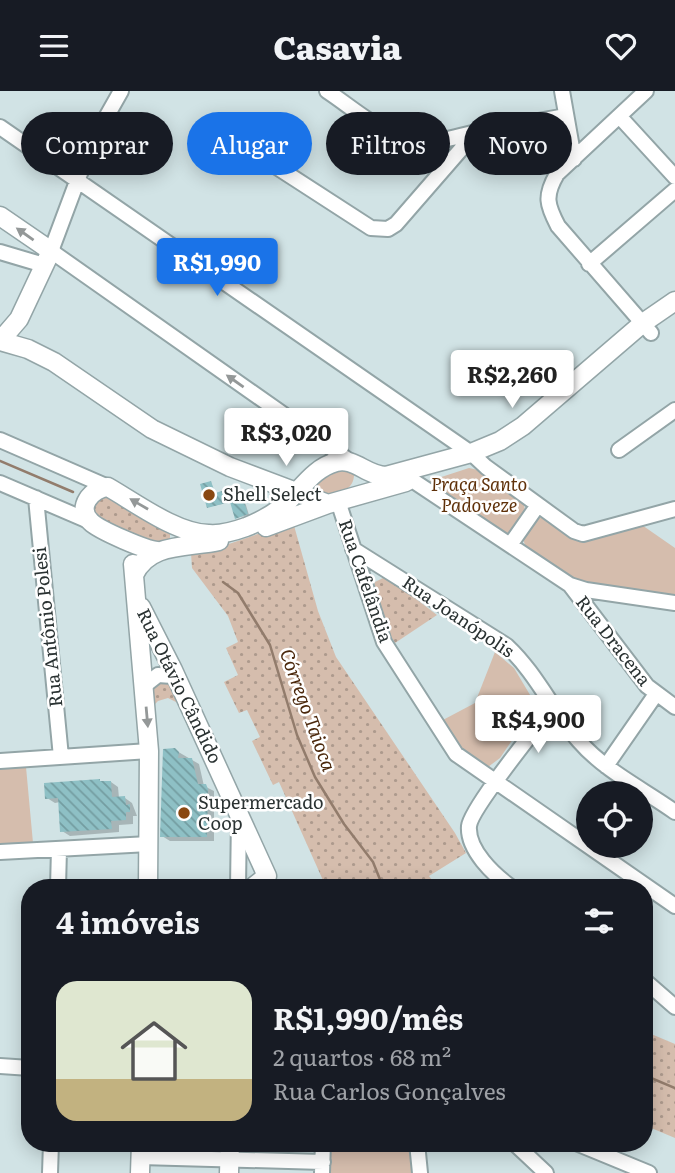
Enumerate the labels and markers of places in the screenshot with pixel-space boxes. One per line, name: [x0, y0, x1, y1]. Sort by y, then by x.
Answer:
pin: R$1,990: [152, 239, 282, 298]
pin: R$2,260: [447, 351, 577, 410]
pin: R$3,020: [221, 409, 351, 468]
place label: Shell Select: [223, 480, 322, 507]
marker: Shell Select: [201, 487, 217, 503]
pin: R$4,900: [473, 695, 603, 755]
place label: Supermercado Coop: [198, 788, 324, 836]
marker: Supermercado Coop: [176, 805, 192, 821]

